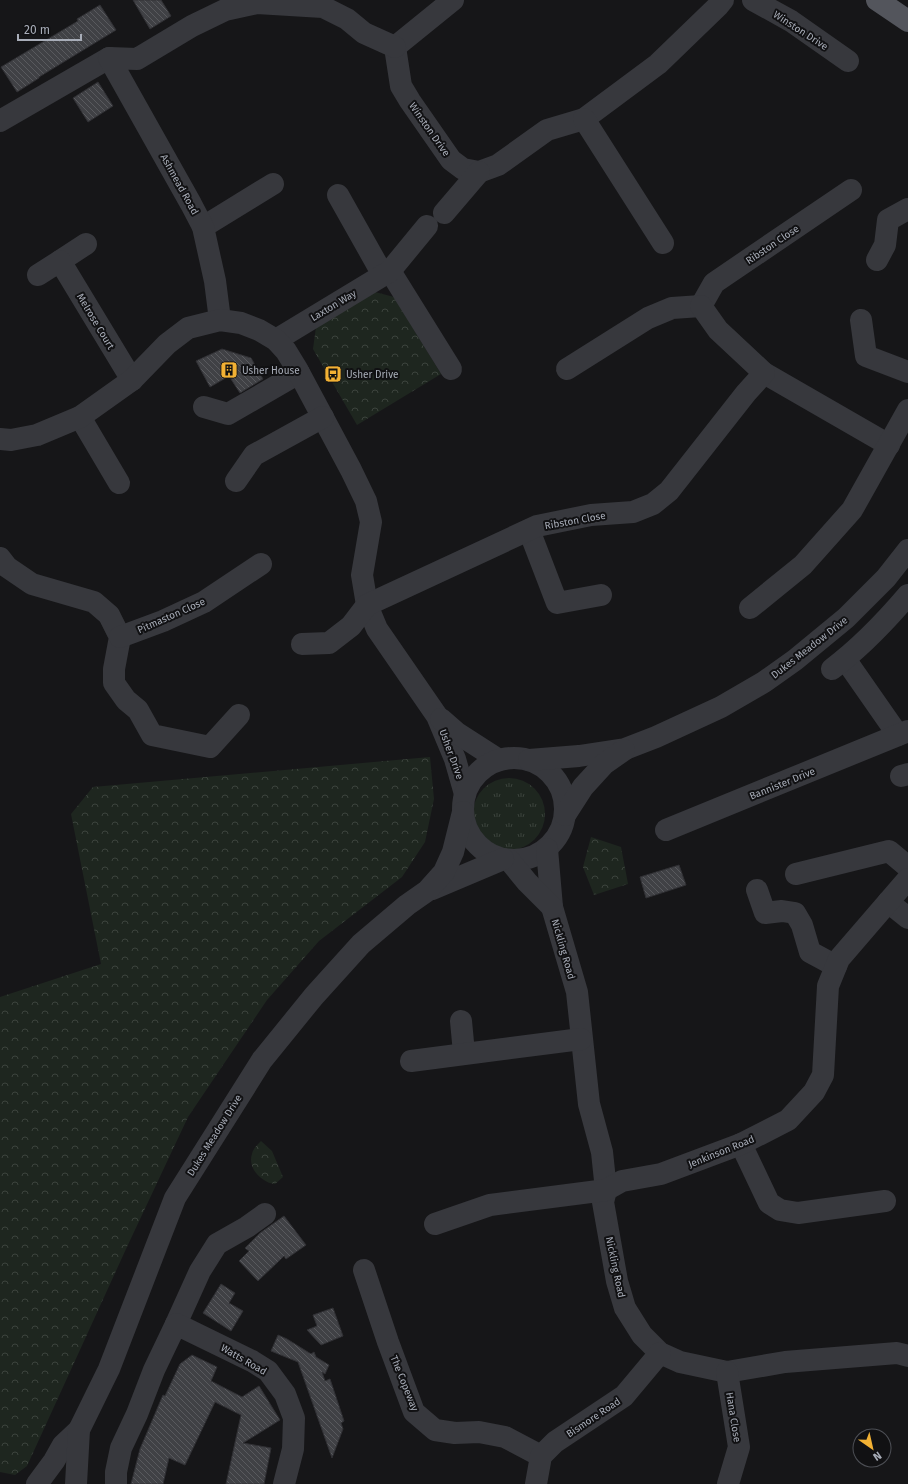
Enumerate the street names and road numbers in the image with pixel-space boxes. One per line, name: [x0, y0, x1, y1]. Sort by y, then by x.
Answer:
street label: Winston Drive: [771, 9, 830, 53]
street label: Winston Drive: [406, 100, 452, 159]
street label: Ashmead Road: [158, 152, 201, 217]
street label: Ribston Close: [744, 223, 801, 267]
street label: Laxton Way: [309, 288, 359, 324]
street label: Melrose Court: [74, 291, 117, 352]
street label: Ribston Close: [544, 510, 607, 532]
street label: Pitmaston Close: [136, 596, 207, 636]
street label: Dukes Meadow Drive: [769, 614, 850, 681]
street label: Usher Drive: [436, 728, 466, 781]
street label: Bannister Drive: [748, 765, 817, 803]
street label: Nickling Road: [549, 918, 577, 981]
street label: Dukes Meadow Drive: [185, 1093, 245, 1178]
street label: Jenkinson Road: [687, 1133, 756, 1171]
street label: Nickling Road: [603, 1236, 627, 1299]
street label: Watts Road: [218, 1342, 269, 1378]
street label: The Copeway: [387, 1354, 421, 1413]
street label: Hana Close: [723, 1391, 743, 1443]
street label: Bismore Road: [564, 1395, 623, 1440]

